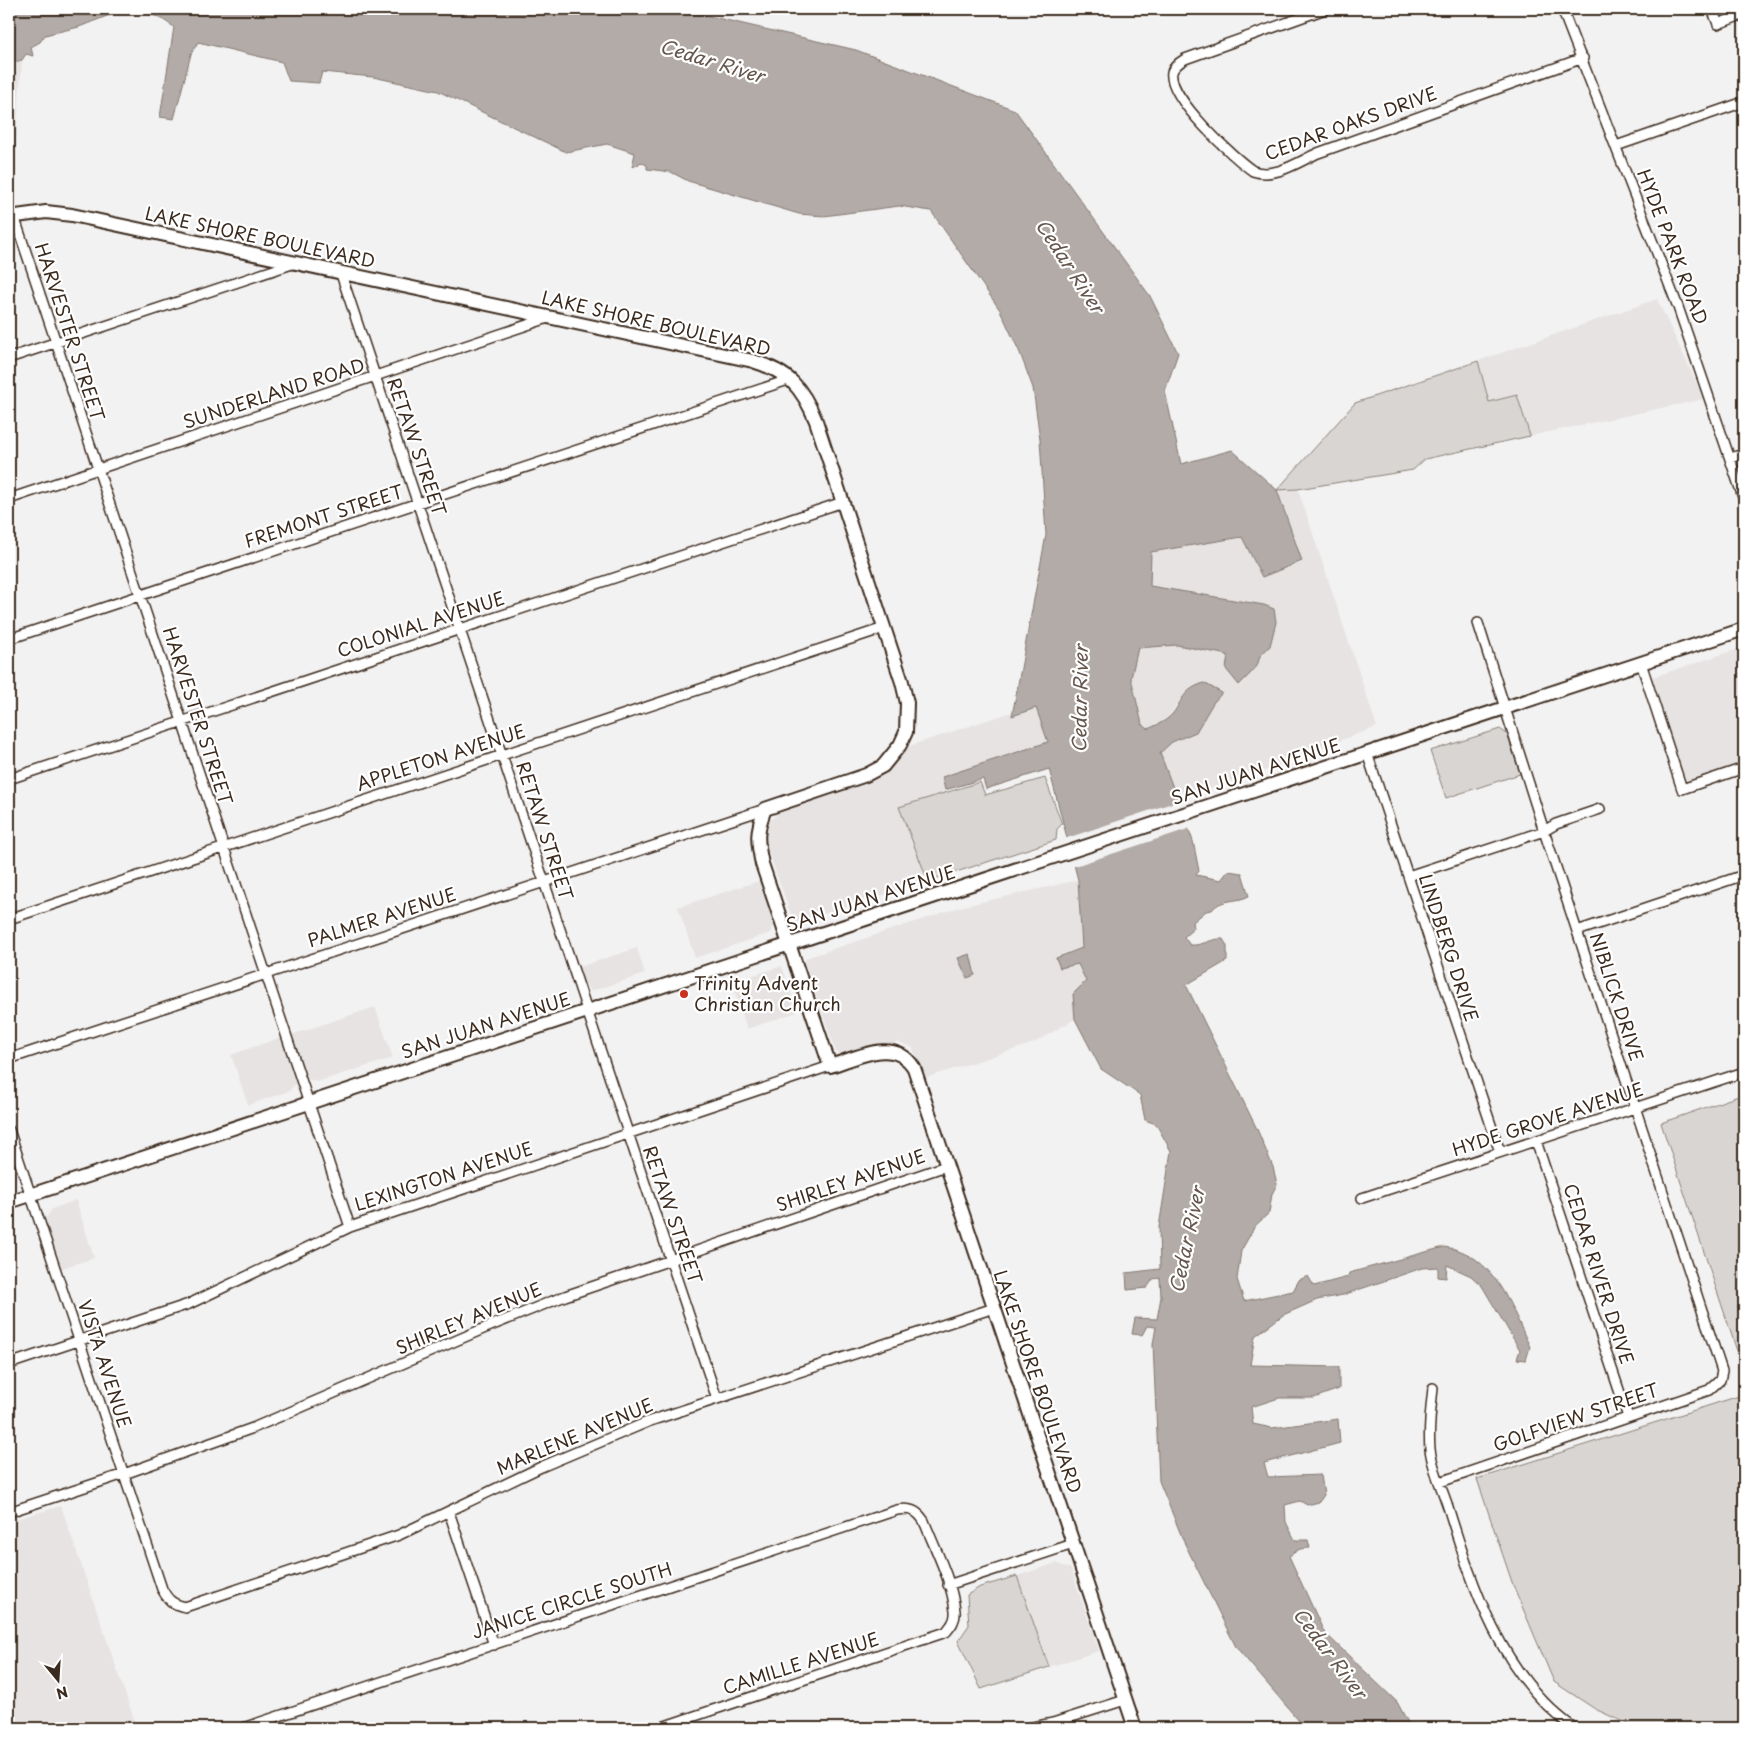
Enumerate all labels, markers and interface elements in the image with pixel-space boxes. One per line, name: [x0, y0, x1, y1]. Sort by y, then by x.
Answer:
water label: Cedar River: [657, 31, 771, 90]
street label: CEDAR OAKS DRIVE: [1260, 79, 1441, 166]
street label: HYDE PARK ROAD: [1631, 165, 1716, 328]
street label: LAKE SHORE BOULEVARD: [143, 199, 378, 274]
water label: Cedar River: [1030, 213, 1113, 321]
street label: HARVESTER STREET: [29, 239, 112, 425]
street label: LAKE SHORE BOULEVARD: [539, 283, 774, 362]
street label: SUNDERLAND ROAD: [179, 350, 368, 435]
street label: RETAW STREET: [381, 374, 454, 520]
street label: FREMONT STREET: [241, 477, 407, 554]
street label: COLONIAL AVENUE: [333, 584, 508, 663]
street label: HARVESTER STREET: [157, 623, 240, 809]
water label: Cedar River: [1064, 642, 1094, 753]
street label: APPLETON AVENUE: [352, 716, 529, 797]
street label: SAN JUAN AVENUE: [1167, 730, 1344, 811]
street label: RETAW STREET: [510, 758, 581, 904]
street label: SAN JUAN AVENUE: [782, 857, 959, 938]
street label: LINDBERG DRIVE: [1413, 870, 1486, 1025]
street label: PALMER AVENUE: [304, 880, 459, 953]
street label: NIBLICK DRIVE: [1584, 929, 1651, 1064]
place label: Trinity Advent Christian Church: [694, 969, 841, 1017]
street label: SAN JUAN AVENUE: [397, 984, 574, 1065]
marker: Trinity Advent Christian Church: [678, 988, 690, 1000]
street label: HYDE GROVE AVENUE: [1448, 1075, 1647, 1162]
street label: LEXINGTON AVENUE: [351, 1134, 536, 1217]
street label: SHIRLEY AVENUE: [772, 1141, 929, 1218]
street label: RETAW STREET: [637, 1142, 710, 1288]
street label: CEDAR RIVER DRIVE: [1557, 1180, 1641, 1367]
water label: Cedar River: [1161, 1181, 1211, 1295]
street label: LAKE SHORE BOULEVARD: [987, 1266, 1089, 1497]
street label: SHIRLEY AVENUE: [391, 1275, 546, 1361]
street label: VISTA AVENUE: [72, 1296, 139, 1431]
street label: GOLFVIEW STREET: [1489, 1375, 1663, 1458]
street label: MARLENE AVENUE: [492, 1390, 657, 1481]
street label: JANICE CIRCLE SOUTH: [468, 1554, 675, 1645]
water label: Cedar River: [1287, 1601, 1376, 1706]
street label: CAMILLE AVENUE: [719, 1625, 882, 1701]
north arrow: [32, 1654, 82, 1704]
text: N: [54, 1681, 71, 1705]

